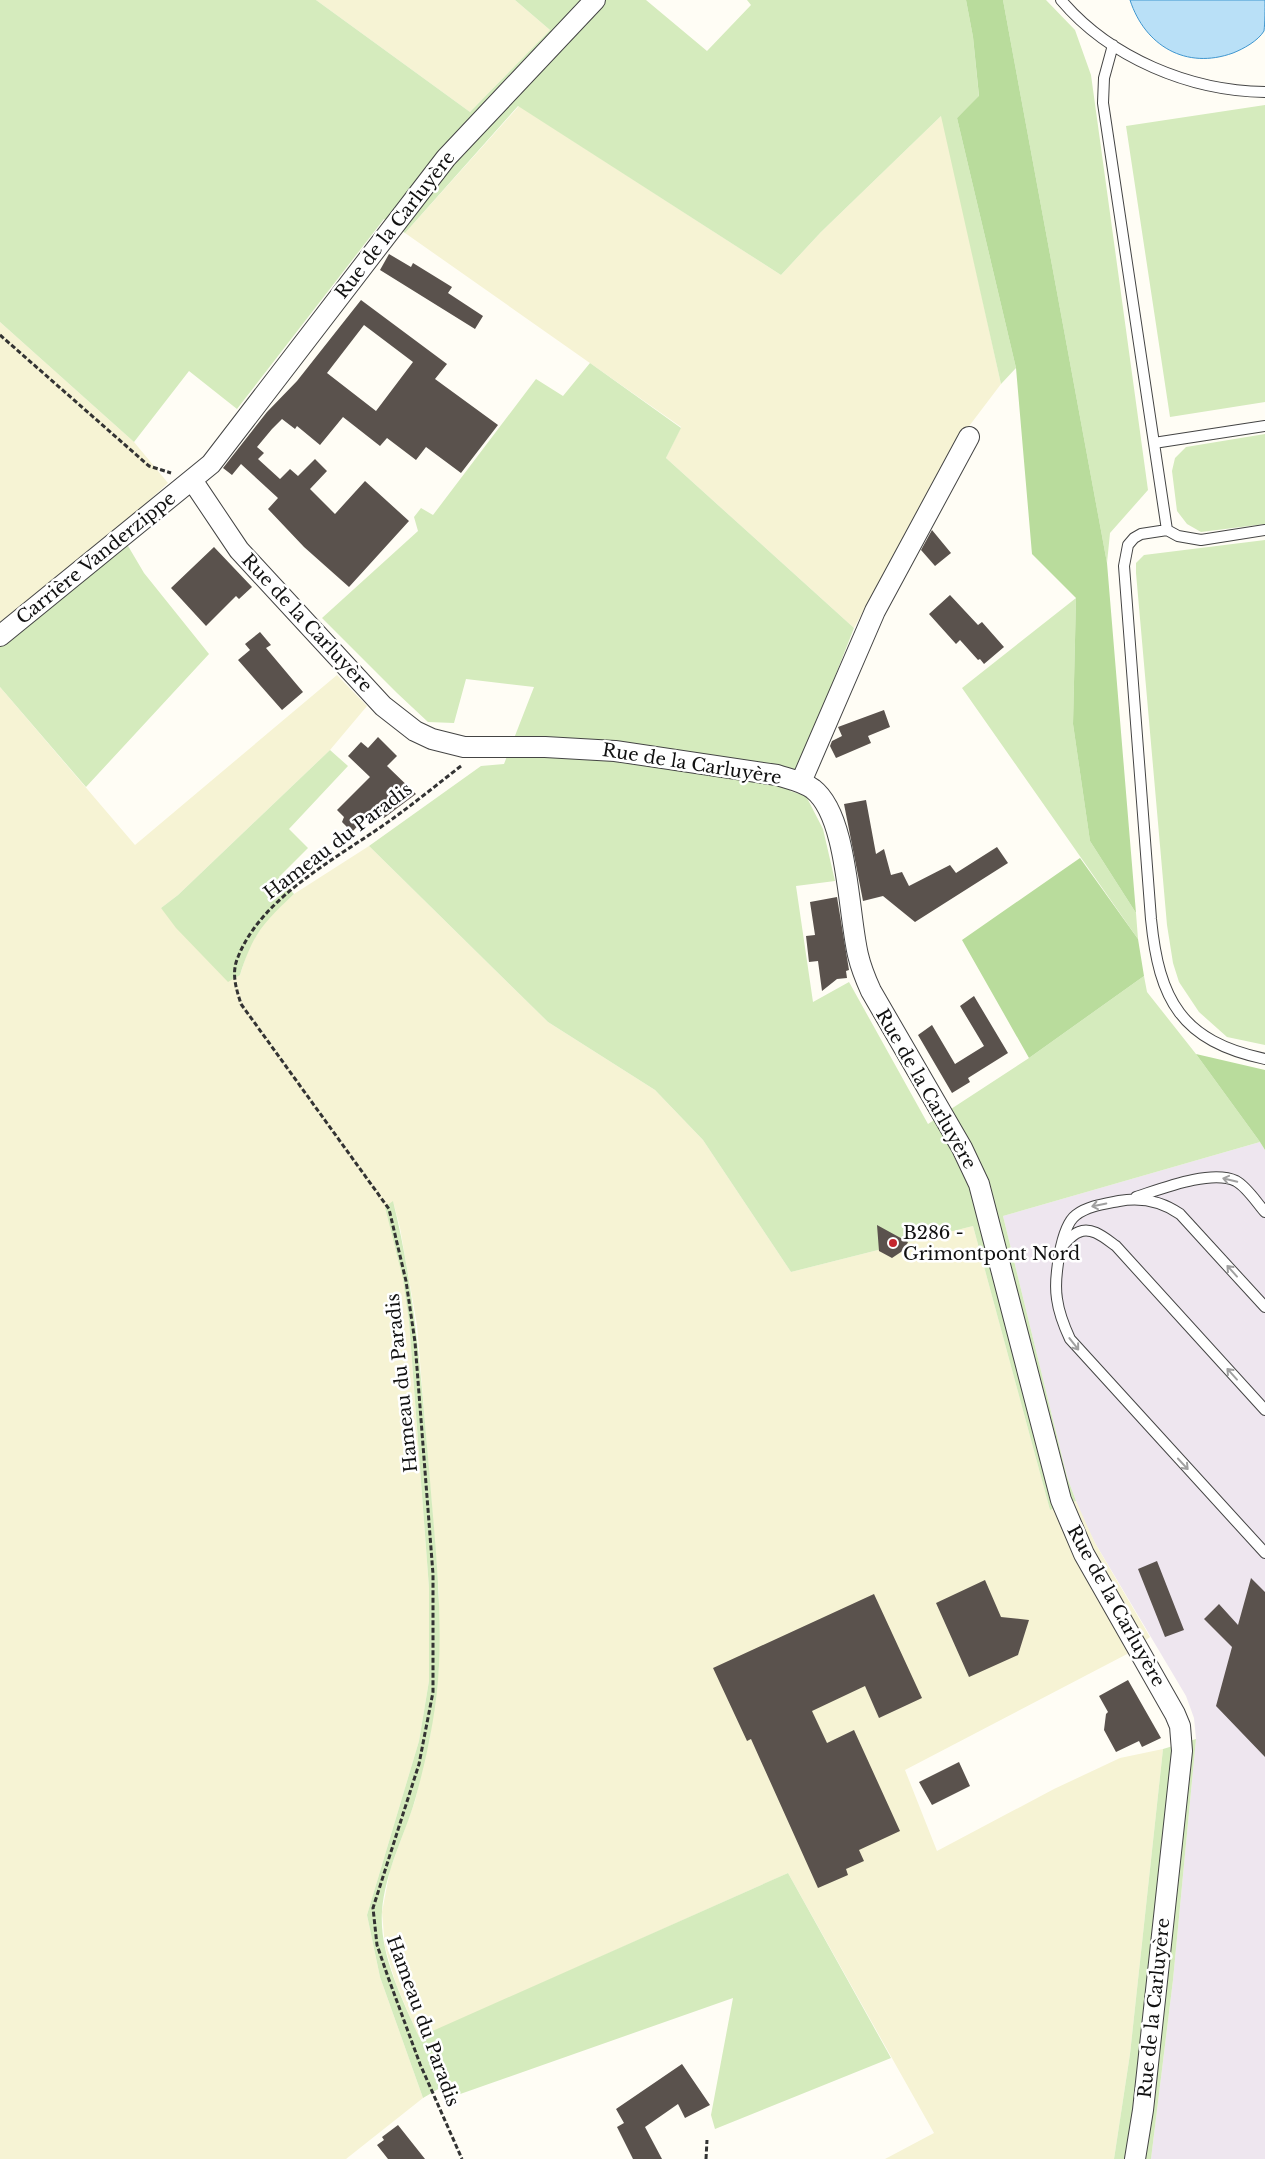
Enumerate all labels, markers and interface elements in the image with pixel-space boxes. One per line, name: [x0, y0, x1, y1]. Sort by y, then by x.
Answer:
street label: Rue de la Carluyère: [331, 147, 459, 303]
street label: Carrière Vanderzippe: [12, 487, 180, 629]
street label: Rue de la Carluyère: [237, 549, 377, 697]
street label: Rue de la Carluyère: [601, 739, 783, 789]
street label: Hameau du Paradis: [260, 778, 416, 904]
street label: Rue de la Carluyère: [871, 1005, 981, 1173]
one-way arrow: [1223, 1175, 1239, 1184]
one-way arrow: [1092, 1201, 1108, 1211]
place label: B286 - Grimontpont Nord: [903, 1222, 1080, 1265]
marker: B286 - Grimontpont Nord: [887, 1237, 899, 1249]
one-way arrow: [1226, 1265, 1238, 1278]
street label: Hameau du Paradis: [382, 1292, 422, 1474]
one-way arrow: [1069, 1337, 1080, 1350]
one-way arrow: [1226, 1368, 1238, 1381]
one-way arrow: [1177, 1458, 1189, 1471]
street label: Rue de la Carluyère: [1062, 1521, 1170, 1691]
street label: Rue de la Carluyère: [1134, 1917, 1174, 2099]
street label: Hameau du Paradis: [382, 1933, 464, 2109]

